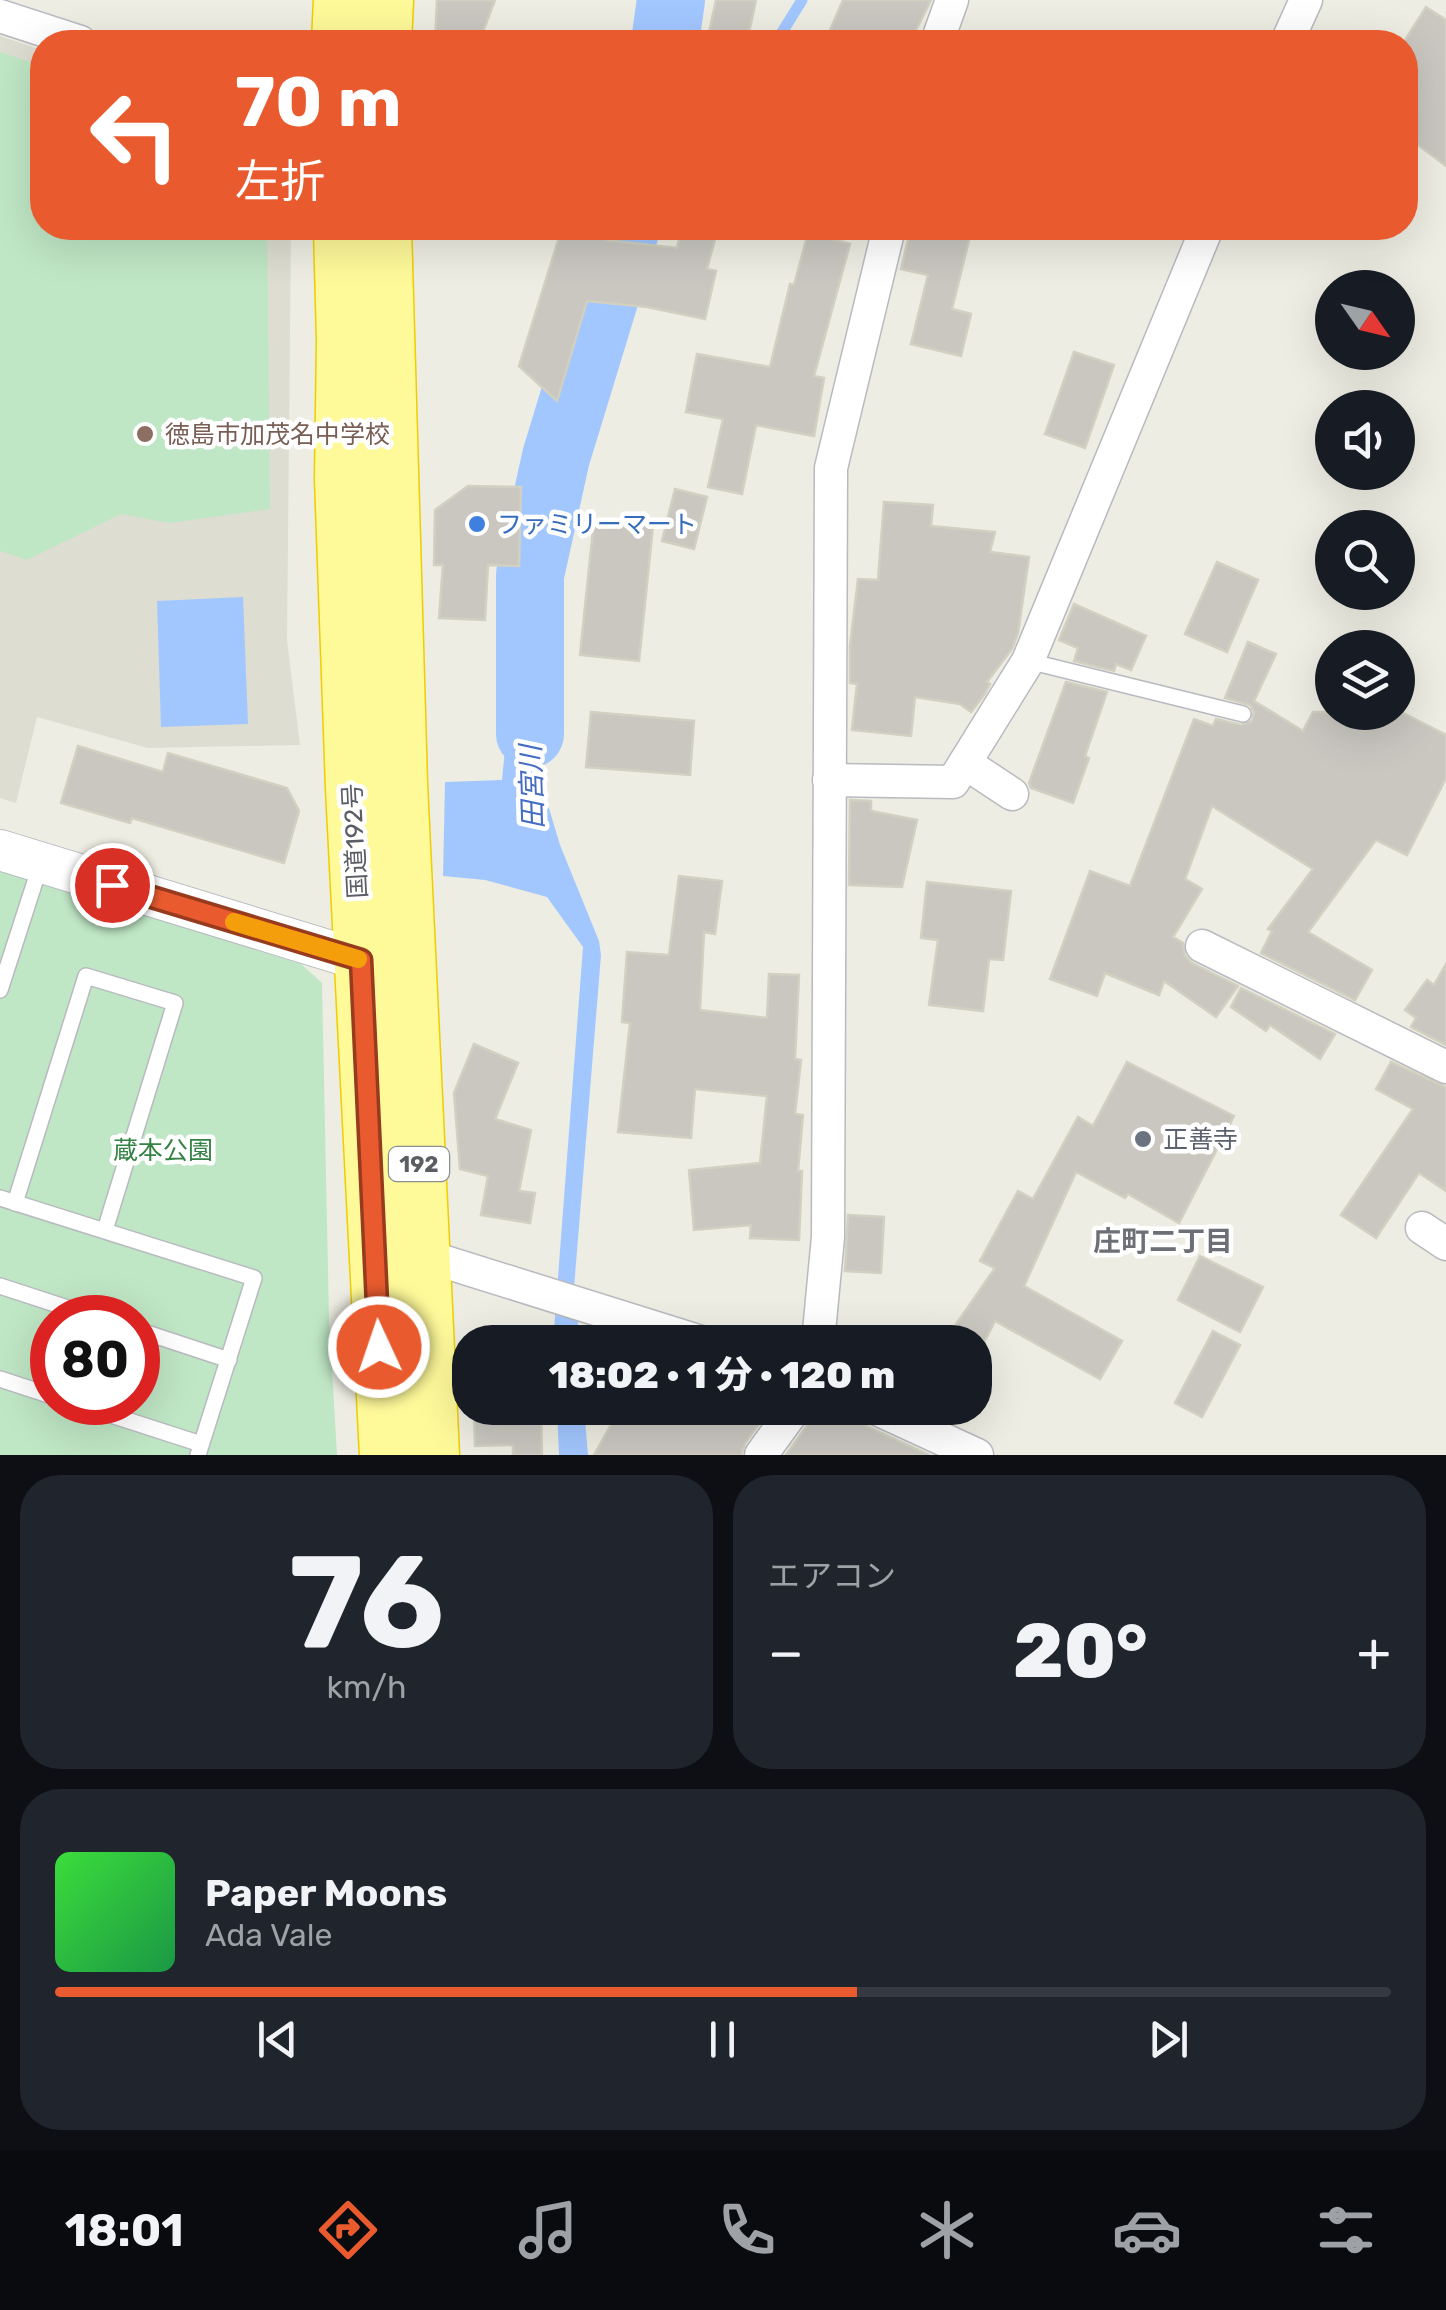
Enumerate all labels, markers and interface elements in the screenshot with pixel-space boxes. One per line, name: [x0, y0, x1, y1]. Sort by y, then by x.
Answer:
text: 70 m: [235, 61, 402, 144]
icon: left: [70, 70, 200, 200]
text: 左折: [235, 155, 325, 208]
north arrow: [1315, 270, 1415, 370]
map controls: [1315, 270, 1415, 730]
button: sound: [1315, 390, 1415, 490]
place label: 徳島市加茂名中学校: [165, 420, 390, 449]
marker: 徳島市加茂名中学校: [134, 423, 156, 445]
place label: ファミリーマート: [497, 510, 697, 539]
button: search: [1315, 510, 1415, 610]
marker: ファミリーマート: [466, 513, 488, 535]
button: layers: [1315, 630, 1415, 730]
water label: 田宮川: [514, 741, 550, 830]
street label: 国道192号: [338, 783, 372, 899]
pin: [70, 843, 155, 928]
icon: arrive: [85, 858, 140, 913]
place label: 正善寺: [1163, 1125, 1238, 1154]
marker: 正善寺: [1132, 1128, 1154, 1150]
park label: 蔵本公園: [113, 1136, 213, 1165]
road number: 192: [389, 1147, 449, 1181]
district label: 庄町二丁目: [1093, 1225, 1233, 1258]
speed limit sign: 80: [30, 1295, 160, 1425]
position arrow: [327, 1295, 431, 1399]
text: 18:02 · 1 分 · 120 m: [549, 1352, 895, 1398]
text: 76: [289, 1525, 444, 1680]
text: エアコン: [768, 1557, 896, 1595]
text: 20°: [1013, 1607, 1148, 1696]
text: −: [768, 1620, 804, 1685]
text: +: [1357, 1620, 1391, 1685]
text: km/h: [327, 1668, 406, 1706]
text: Paper Moons: [205, 1870, 447, 1916]
text: Ada Vale: [205, 1916, 332, 1954]
icon: previous: [250, 2012, 305, 2067]
icon: pause: [695, 2012, 750, 2067]
icon: next: [1141, 2012, 1196, 2067]
icon: directions: [313, 2195, 383, 2265]
icon: music: [513, 2195, 583, 2265]
icon: phone: [712, 2195, 782, 2265]
icon: climate: [912, 2195, 982, 2265]
icon: car: [1112, 2195, 1182, 2265]
icon: filters: [1311, 2195, 1381, 2265]
text: 18:01: [65, 2204, 184, 2257]

